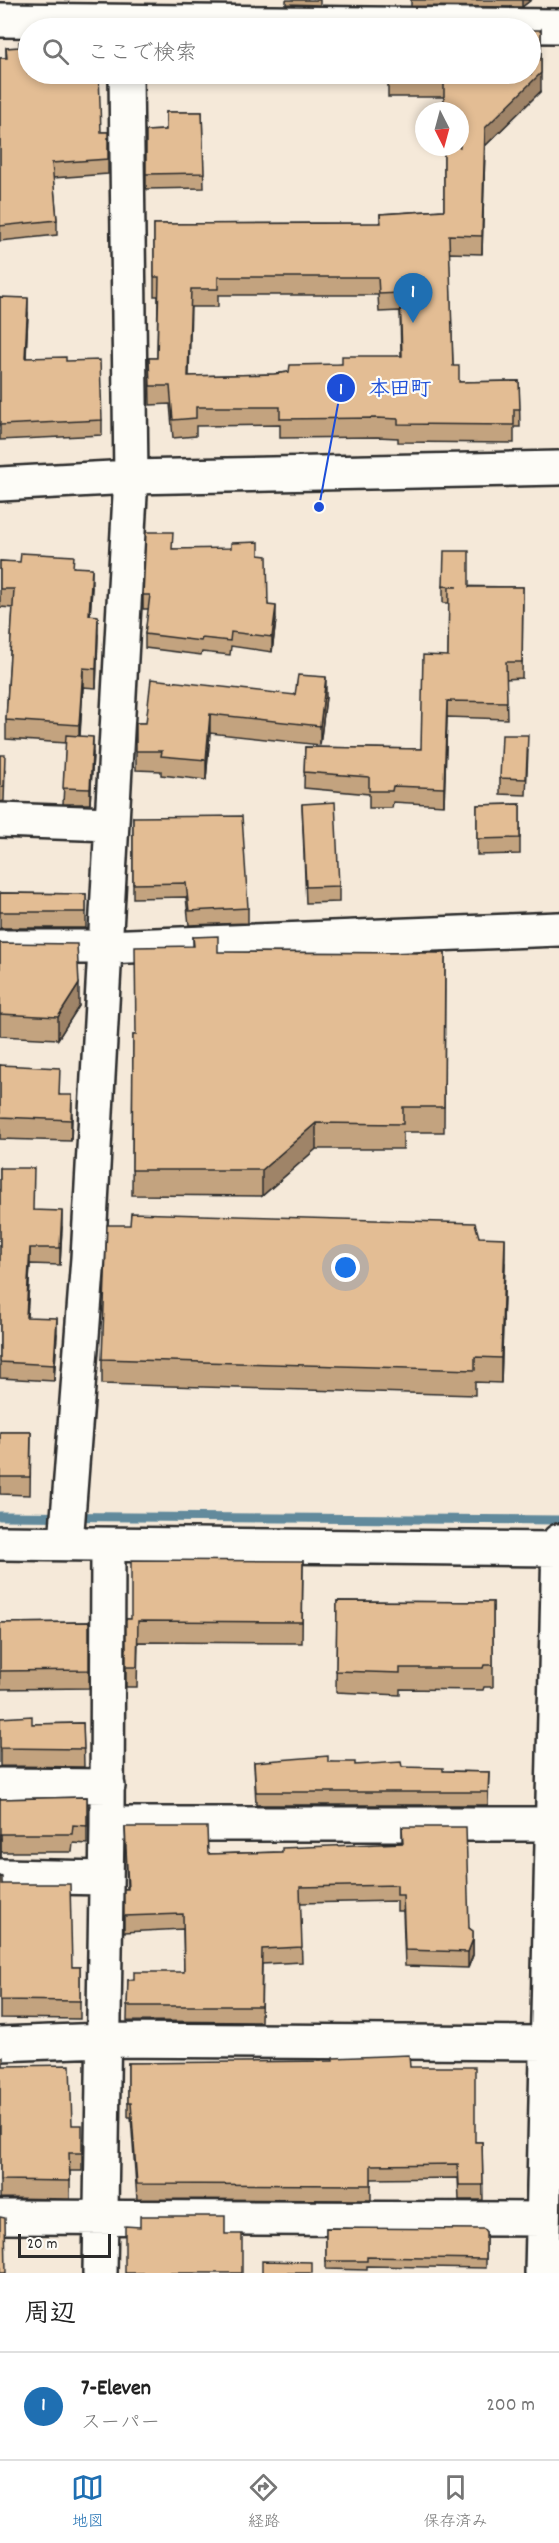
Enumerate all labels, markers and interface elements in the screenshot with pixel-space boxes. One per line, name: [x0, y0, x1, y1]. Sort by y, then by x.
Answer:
search box: [18, 18, 541, 84]
icon: search: [39, 35, 72, 68]
text: ここで検索: [87, 39, 197, 70]
north arrow: [415, 102, 469, 156]
pin: 1: [394, 274, 432, 323]
callout: 本田町: [326, 368, 443, 407]
text: 本田町: [369, 376, 432, 406]
text: 1: [339, 378, 343, 403]
your location: [331, 1253, 360, 1282]
scale bar: [18, 2231, 111, 2258]
text: 20 m: [27, 2233, 57, 2256]
text: 周辺: [24, 2297, 76, 2334]
text: 7-Eleven: [81, 2374, 151, 2405]
text: 1: [41, 2392, 46, 2420]
text: 200 m: [486, 2392, 535, 2420]
text: スーパー: [81, 2410, 160, 2438]
tab: 地図: [71, 2471, 104, 2534]
tab: 経路: [247, 2471, 280, 2534]
tab: 保存済み: [423, 2471, 487, 2534]

